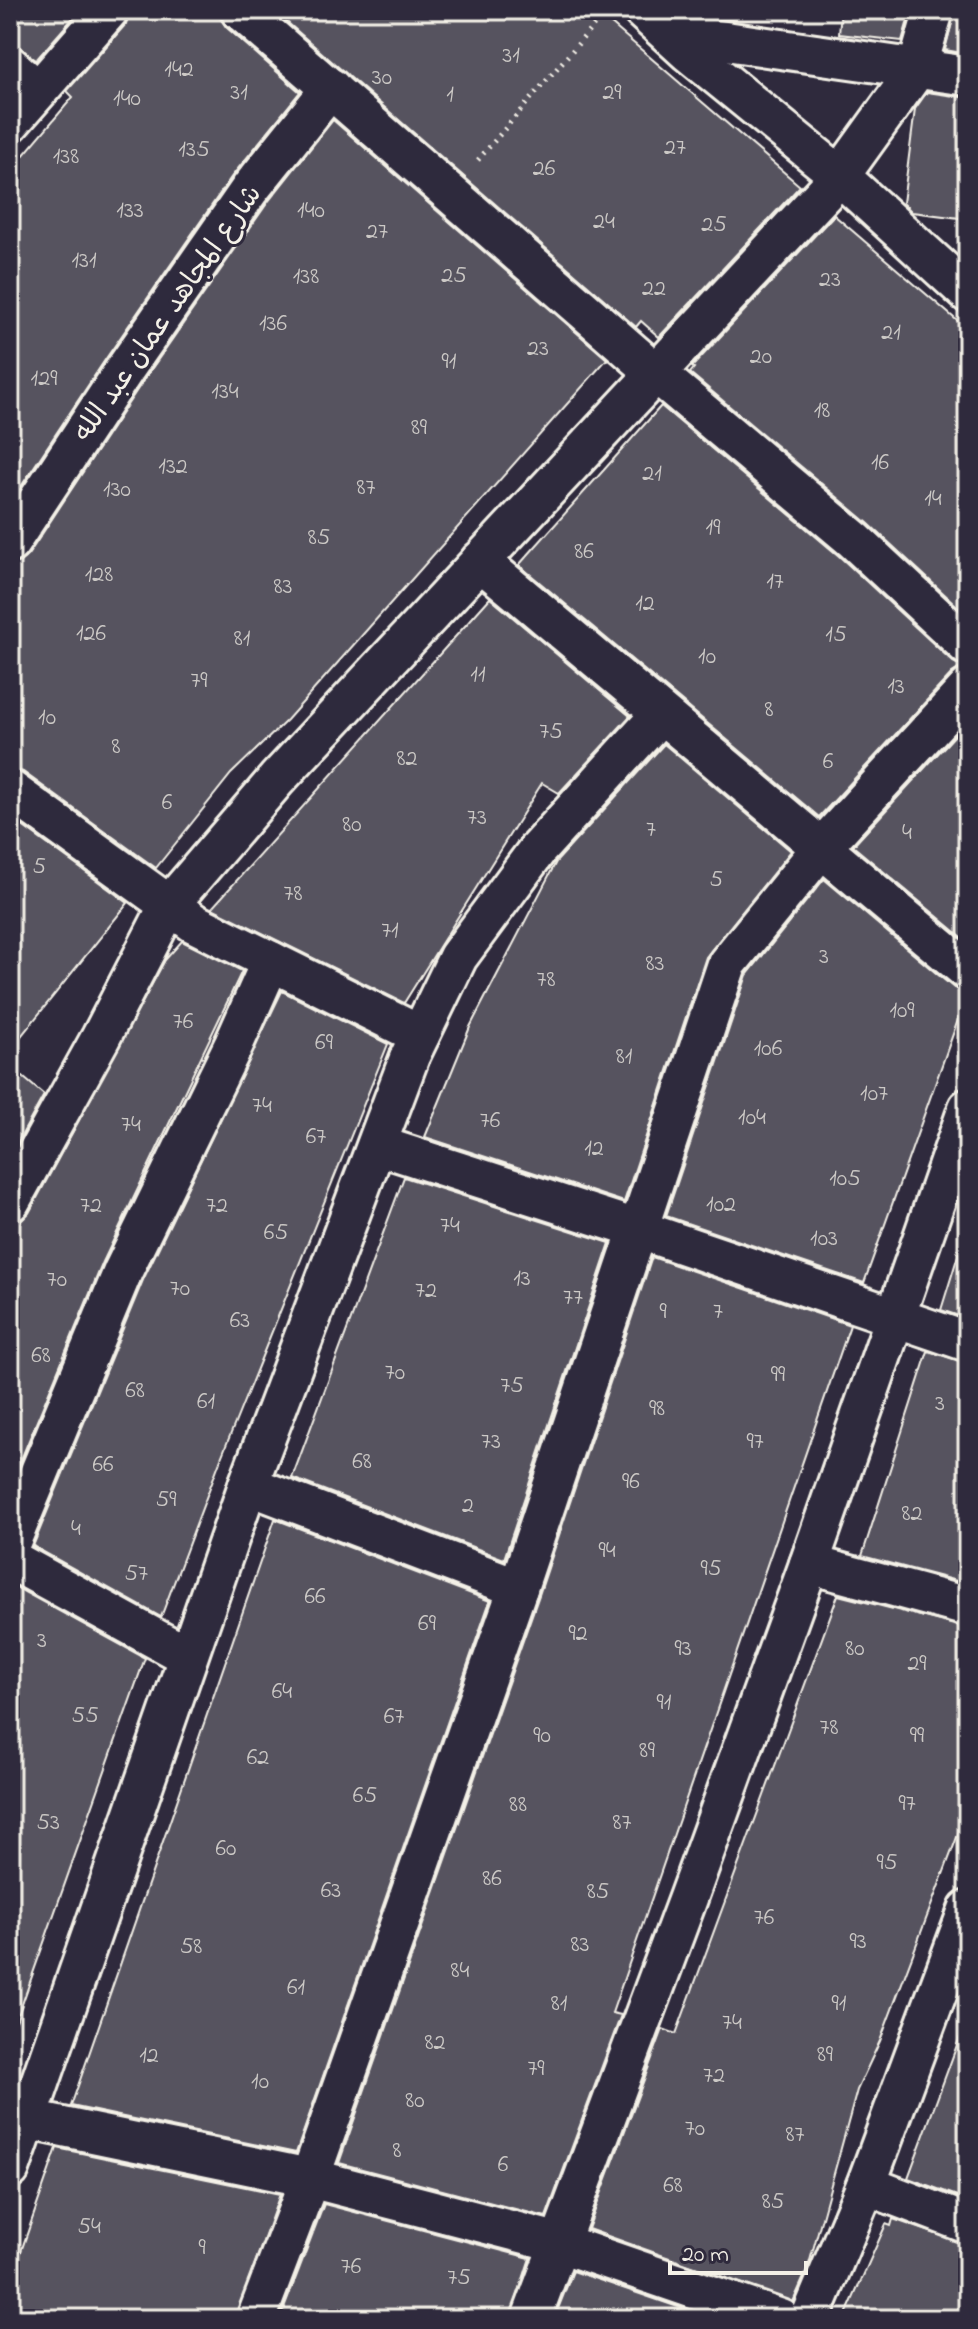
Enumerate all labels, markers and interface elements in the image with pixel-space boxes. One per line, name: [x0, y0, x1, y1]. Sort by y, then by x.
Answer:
house number: 31: [502, 39, 520, 74]
house number: 142: [164, 53, 194, 88]
house number: 30: [372, 61, 392, 96]
house number: 31: [230, 76, 248, 111]
house number: 29: [602, 76, 622, 111]
house number: 1: [446, 78, 454, 113]
house number: 140: [113, 82, 141, 117]
house number: 27: [664, 131, 686, 166]
house number: 135: [178, 133, 210, 168]
house number: 138: [53, 140, 79, 175]
house number: 26: [533, 152, 556, 187]
street label: شارع المجاهد عمان عبد الله: [64, 177, 273, 451]
house number: 133: [116, 194, 144, 229]
house number: 140: [297, 194, 325, 229]
house number: 24: [593, 205, 615, 240]
house number: 25: [701, 208, 727, 243]
house number: 27: [366, 215, 388, 250]
house number: 131: [71, 244, 97, 279]
house number: 25: [441, 259, 467, 294]
house number: 138: [293, 260, 319, 295]
house number: 23: [819, 263, 841, 298]
house number: 22: [642, 272, 666, 307]
house number: 136: [259, 307, 287, 342]
house number: 21: [881, 316, 901, 351]
house number: 23: [527, 332, 549, 367]
house number: 20: [750, 340, 772, 375]
house number: 91: [442, 345, 457, 380]
house number: 129: [31, 362, 58, 397]
house number: 134: [211, 375, 239, 410]
house number: 18: [814, 394, 830, 429]
house number: 89: [411, 411, 428, 446]
house number: 16: [871, 446, 890, 481]
house number: 132: [158, 450, 188, 485]
house number: 21: [642, 457, 662, 492]
house number: 87: [357, 471, 376, 506]
house number: 130: [103, 473, 131, 508]
house number: 14: [924, 482, 942, 517]
house number: 19: [706, 511, 721, 546]
house number: 85: [308, 521, 331, 556]
house number: 86: [574, 535, 594, 570]
house number: 128: [85, 558, 113, 593]
house number: 17: [766, 565, 784, 600]
house number: 83: [274, 570, 292, 605]
house number: 12: [635, 587, 655, 622]
house number: 126: [76, 617, 106, 652]
house number: 15: [825, 618, 847, 653]
house number: 81: [234, 622, 251, 657]
house number: 10: [698, 640, 716, 675]
house number: 11: [470, 658, 486, 693]
house number: 79: [190, 664, 208, 699]
house number: 13: [887, 670, 905, 705]
house number: 8: [765, 693, 774, 728]
house number: 10: [38, 701, 56, 736]
house number: 75: [539, 715, 563, 750]
house number: 8: [112, 730, 121, 765]
house number: 82: [397, 742, 418, 777]
house number: 6: [823, 745, 834, 780]
house number: 6: [162, 786, 173, 821]
house number: 73: [467, 801, 487, 836]
house number: 80: [342, 808, 362, 843]
house number: 7: [646, 813, 656, 848]
house number: 4: [902, 816, 912, 851]
house number: 5: [32, 850, 46, 885]
house number: 5: [709, 863, 723, 898]
house number: 78: [284, 877, 302, 912]
house number: 71: [381, 914, 399, 949]
house number: 3: [819, 940, 829, 975]
house number: 83: [646, 947, 664, 982]
house number: 78: [537, 963, 555, 998]
house number: 109: [889, 994, 915, 1029]
house number: 76: [173, 1005, 194, 1040]
house number: 69: [315, 1026, 334, 1061]
house number: 106: [754, 1032, 783, 1067]
house number: 81: [616, 1040, 633, 1075]
house number: 107: [860, 1077, 888, 1112]
house number: 74: [252, 1089, 272, 1124]
house number: 104: [738, 1101, 766, 1136]
house number: 76: [480, 1104, 501, 1139]
house number: 74: [121, 1108, 141, 1143]
house number: 67: [306, 1120, 326, 1155]
house number: 12: [584, 1132, 604, 1167]
house number: 105: [829, 1162, 861, 1197]
house number: 102: [706, 1188, 736, 1223]
house number: 72: [80, 1189, 102, 1224]
house number: 72: [206, 1189, 228, 1224]
house number: 74: [440, 1209, 460, 1244]
house number: 65: [264, 1216, 288, 1251]
house number: 103: [810, 1222, 838, 1257]
house number: 13: [513, 1262, 531, 1297]
house number: 70: [47, 1263, 67, 1298]
house number: 70: [170, 1272, 190, 1307]
house number: 72: [415, 1274, 437, 1309]
house number: 77: [563, 1281, 583, 1316]
house number: 9: [659, 1295, 667, 1330]
house number: 7: [713, 1295, 723, 1330]
house number: 63: [230, 1304, 250, 1339]
house number: 68: [31, 1339, 51, 1374]
house number: 70: [385, 1356, 405, 1391]
house number: 99: [771, 1358, 786, 1393]
house number: 75: [500, 1369, 524, 1404]
house number: 68: [125, 1374, 145, 1409]
house number: 61: [197, 1385, 215, 1420]
house number: 3: [935, 1387, 945, 1422]
house number: 98: [649, 1392, 665, 1427]
house number: 73: [481, 1425, 501, 1460]
house number: 97: [746, 1425, 764, 1460]
house number: 68: [352, 1445, 372, 1480]
house number: 66: [92, 1448, 114, 1483]
house number: 96: [622, 1465, 640, 1500]
house number: 59: [156, 1483, 177, 1518]
house number: 2: [462, 1489, 474, 1524]
house number: 82: [902, 1497, 923, 1532]
house number: 4: [71, 1512, 81, 1547]
house number: 94: [598, 1534, 616, 1569]
house number: 95: [701, 1552, 722, 1587]
house number: 57: [124, 1557, 148, 1592]
house number: 66: [304, 1580, 326, 1615]
house number: 69: [418, 1607, 437, 1642]
house number: 92: [568, 1617, 588, 1652]
house number: 3: [37, 1624, 47, 1659]
house number: 93: [674, 1632, 692, 1667]
house number: 80: [845, 1632, 865, 1667]
house number: 29: [907, 1647, 927, 1682]
house number: 64: [272, 1675, 292, 1710]
house number: 91: [657, 1686, 672, 1721]
house number: 55: [71, 1699, 99, 1734]
house number: 67: [384, 1700, 404, 1735]
house number: 78: [820, 1711, 838, 1746]
house number: 90: [533, 1719, 551, 1754]
house number: 99: [910, 1719, 925, 1754]
house number: 89: [639, 1734, 656, 1769]
house number: 62: [247, 1741, 269, 1776]
house number: 65: [353, 1779, 377, 1814]
house number: 97: [898, 1787, 916, 1822]
house number: 88: [509, 1788, 527, 1823]
house number: 53: [36, 1806, 60, 1841]
house number: 87: [613, 1806, 632, 1841]
house number: 60: [216, 1832, 236, 1867]
house number: 95: [877, 1846, 898, 1881]
house number: 86: [482, 1862, 502, 1897]
house number: 63: [321, 1874, 341, 1909]
house number: 85: [587, 1875, 610, 1910]
house number: 76: [754, 1901, 775, 1936]
house number: 93: [849, 1925, 867, 1960]
house number: 83: [571, 1928, 589, 1963]
house number: 58: [180, 1930, 202, 1965]
house number: 84: [451, 1954, 470, 1989]
house number: 61: [287, 1971, 305, 2006]
house number: 81: [551, 1987, 568, 2022]
house number: 91: [832, 1987, 847, 2022]
house number: 74: [722, 2006, 742, 2041]
house number: 82: [425, 2026, 446, 2061]
house number: 89: [817, 2038, 834, 2073]
house number: 12: [139, 2039, 159, 2074]
house number: 79: [527, 2052, 545, 2087]
house number: 72: [703, 2059, 725, 2094]
house number: 10: [251, 2065, 269, 2100]
house number: 80: [405, 2084, 425, 2119]
house number: 70: [685, 2112, 705, 2147]
house number: 87: [786, 2118, 805, 2153]
house number: 8: [393, 2134, 402, 2169]
house number: 6: [498, 2148, 509, 2183]
house number: 68: [663, 2169, 683, 2204]
house number: 85: [762, 2185, 785, 2220]
house number: 54: [77, 2210, 101, 2245]
scale bar: [670, 2225, 806, 2275]
house number: 9: [198, 2231, 206, 2266]
text: 20 m: [682, 2238, 729, 2273]
house number: 76: [341, 2250, 362, 2285]
house number: 75: [447, 2261, 471, 2296]

